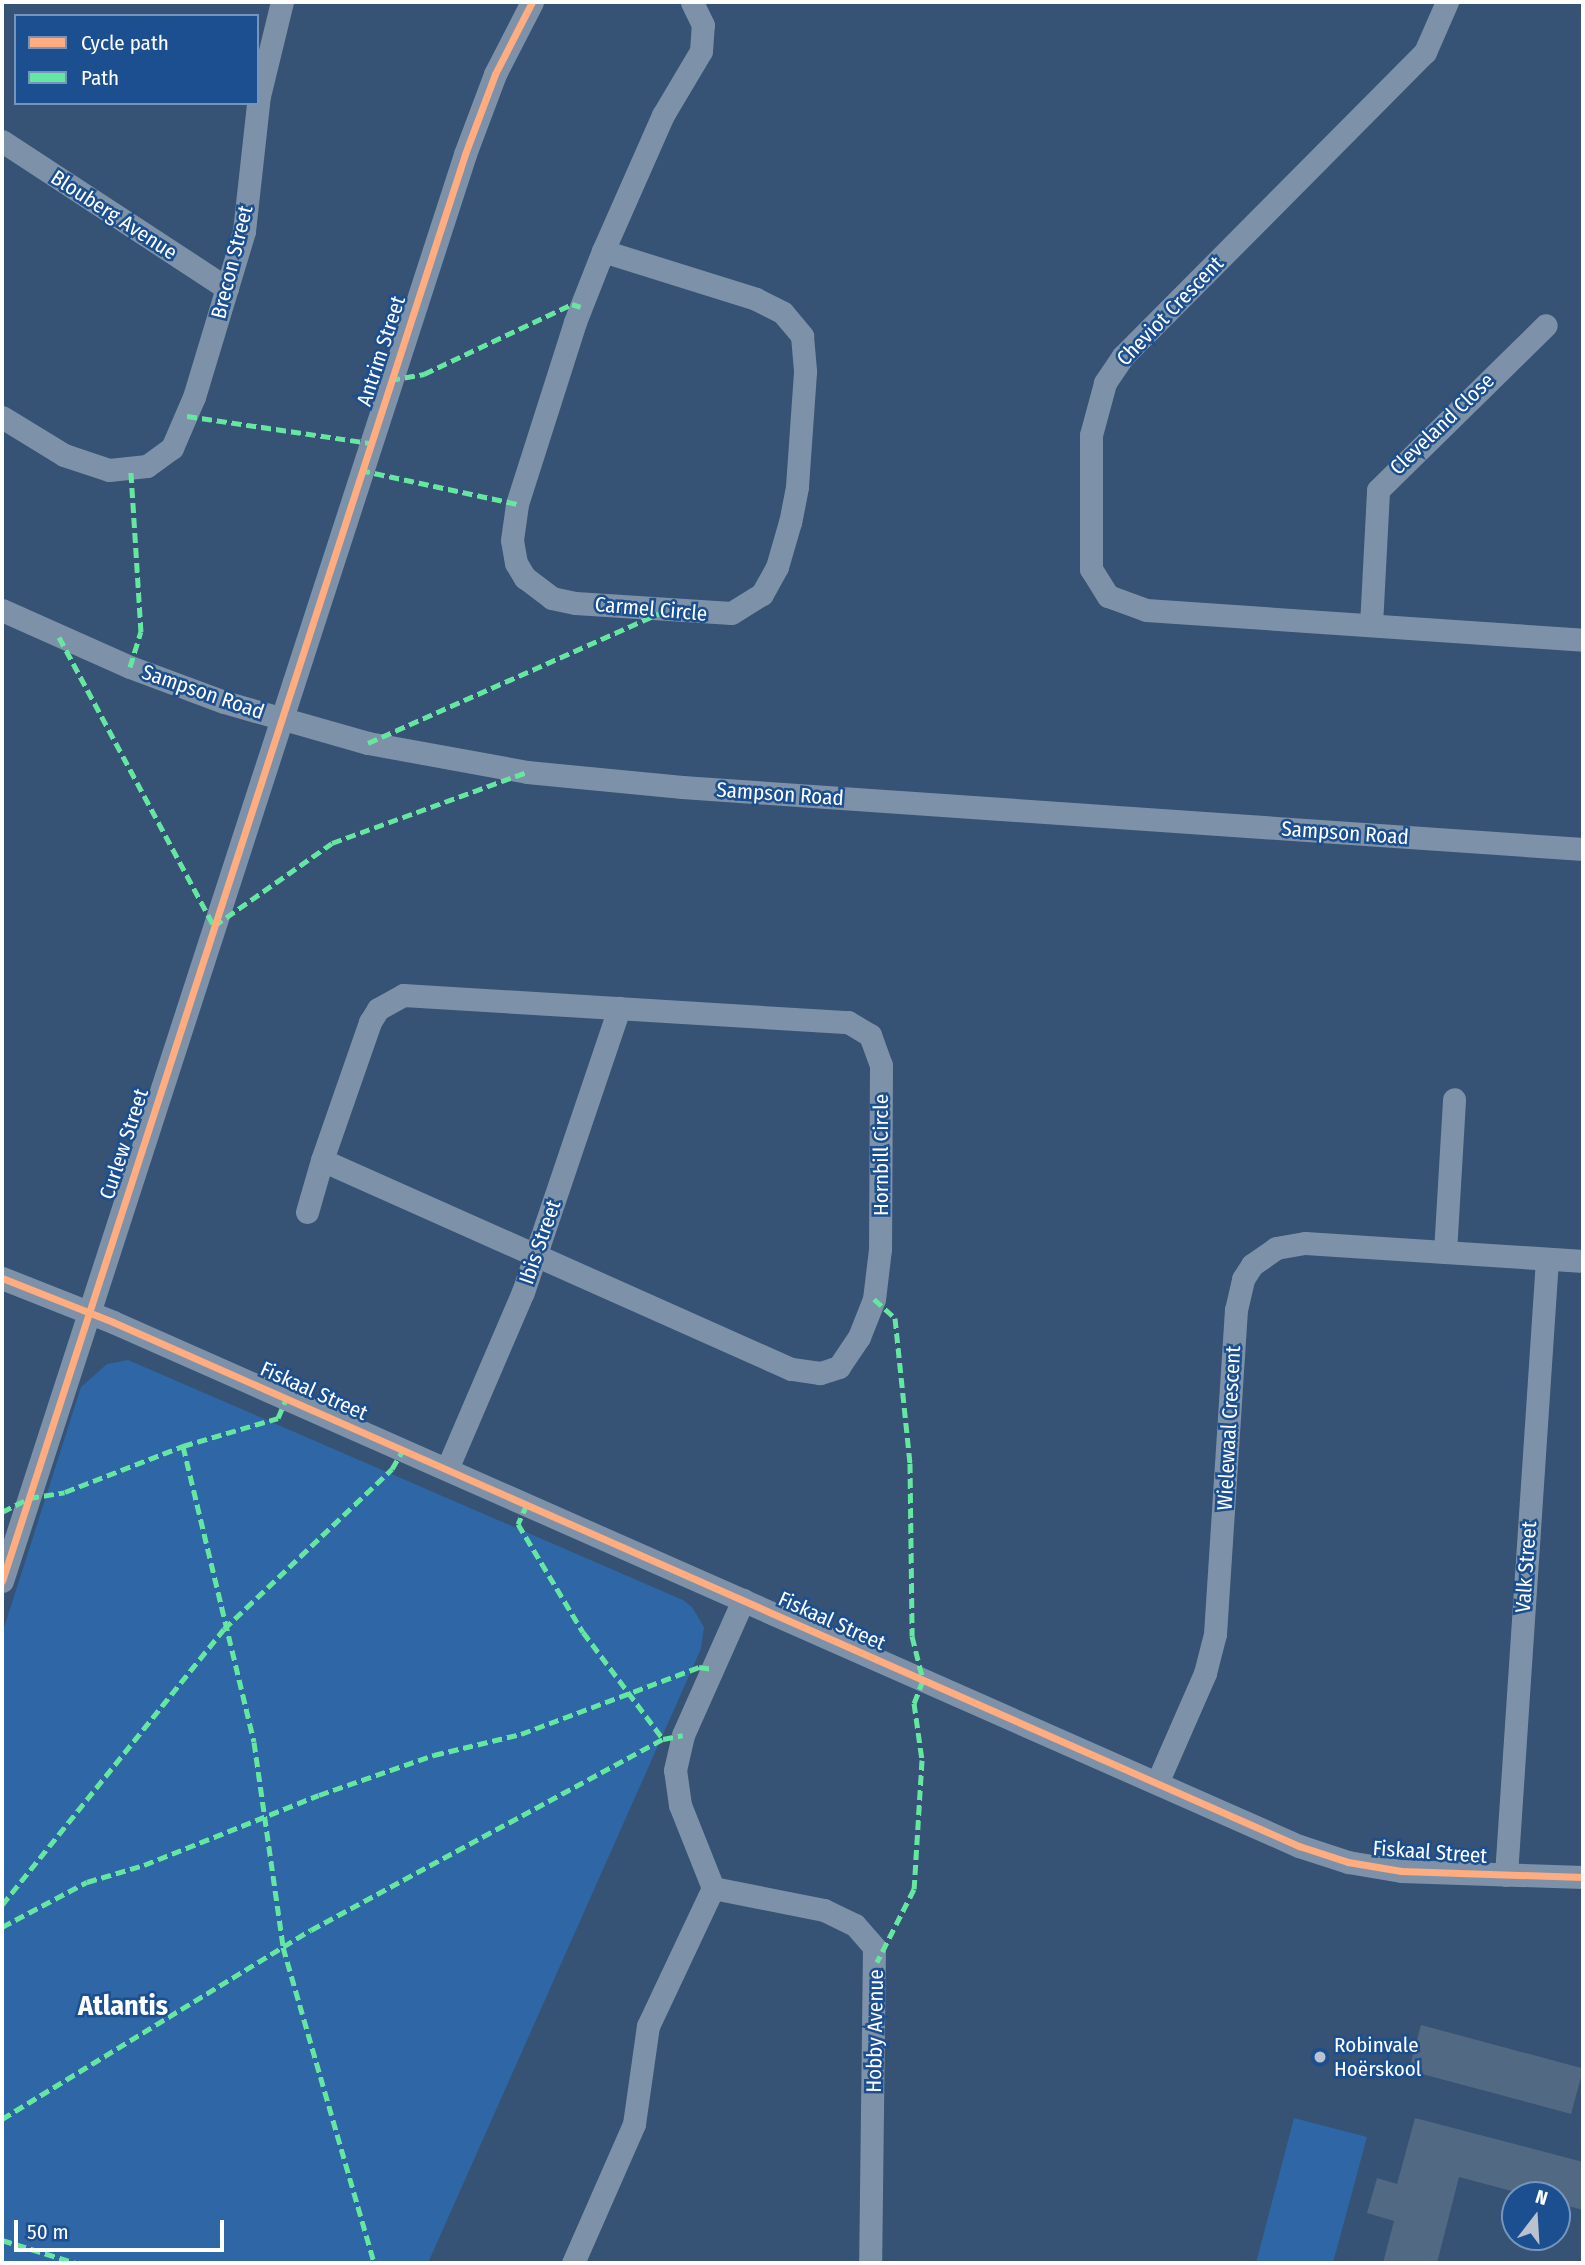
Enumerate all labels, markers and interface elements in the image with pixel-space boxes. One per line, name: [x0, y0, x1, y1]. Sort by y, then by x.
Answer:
legend: [14, 14, 259, 105]
text: Cycle path: [81, 30, 169, 56]
text: Path: [81, 65, 119, 91]
street label: Blouberg Avenue: [46, 165, 182, 265]
street label: Brecon Street: [206, 203, 258, 321]
street label: Cheviot Crescent: [1111, 251, 1229, 371]
street label: Antrim Street: [351, 293, 411, 409]
street label: Cleveland Close: [1385, 368, 1499, 480]
street label: Carmel Circle: [594, 592, 708, 626]
street label: Sampson Road: [139, 659, 267, 725]
street label: Sampson Road: [715, 777, 845, 811]
street label: Sampson Road: [1280, 816, 1410, 850]
street label: Curlew Street: [94, 1086, 154, 1202]
street label: Hornbill Circle: [868, 1094, 894, 1216]
street label: Ibis Street: [514, 1197, 566, 1287]
street label: Wielewaal Crescent: [1212, 1345, 1246, 1511]
street label: Fiskaal Street: [257, 1356, 371, 1426]
street label: Valk Street: [1510, 1520, 1542, 1614]
street label: Fiskaal Street: [775, 1586, 889, 1656]
street label: Fiskaal Street: [1372, 1835, 1488, 1869]
street label: Hobby Avenue: [861, 1969, 889, 2093]
district label: Atlantis: [78, 1989, 168, 2023]
place label: Robinvale Hoërskool: [1334, 2032, 1421, 2082]
marker: Robinvale Hoërskool: [1312, 2049, 1328, 2065]
north arrow: [1501, 2181, 1571, 2251]
text: N: [1533, 2185, 1551, 2210]
scale bar: [18, 2206, 228, 2250]
text: 50 m: [27, 2219, 69, 2245]

